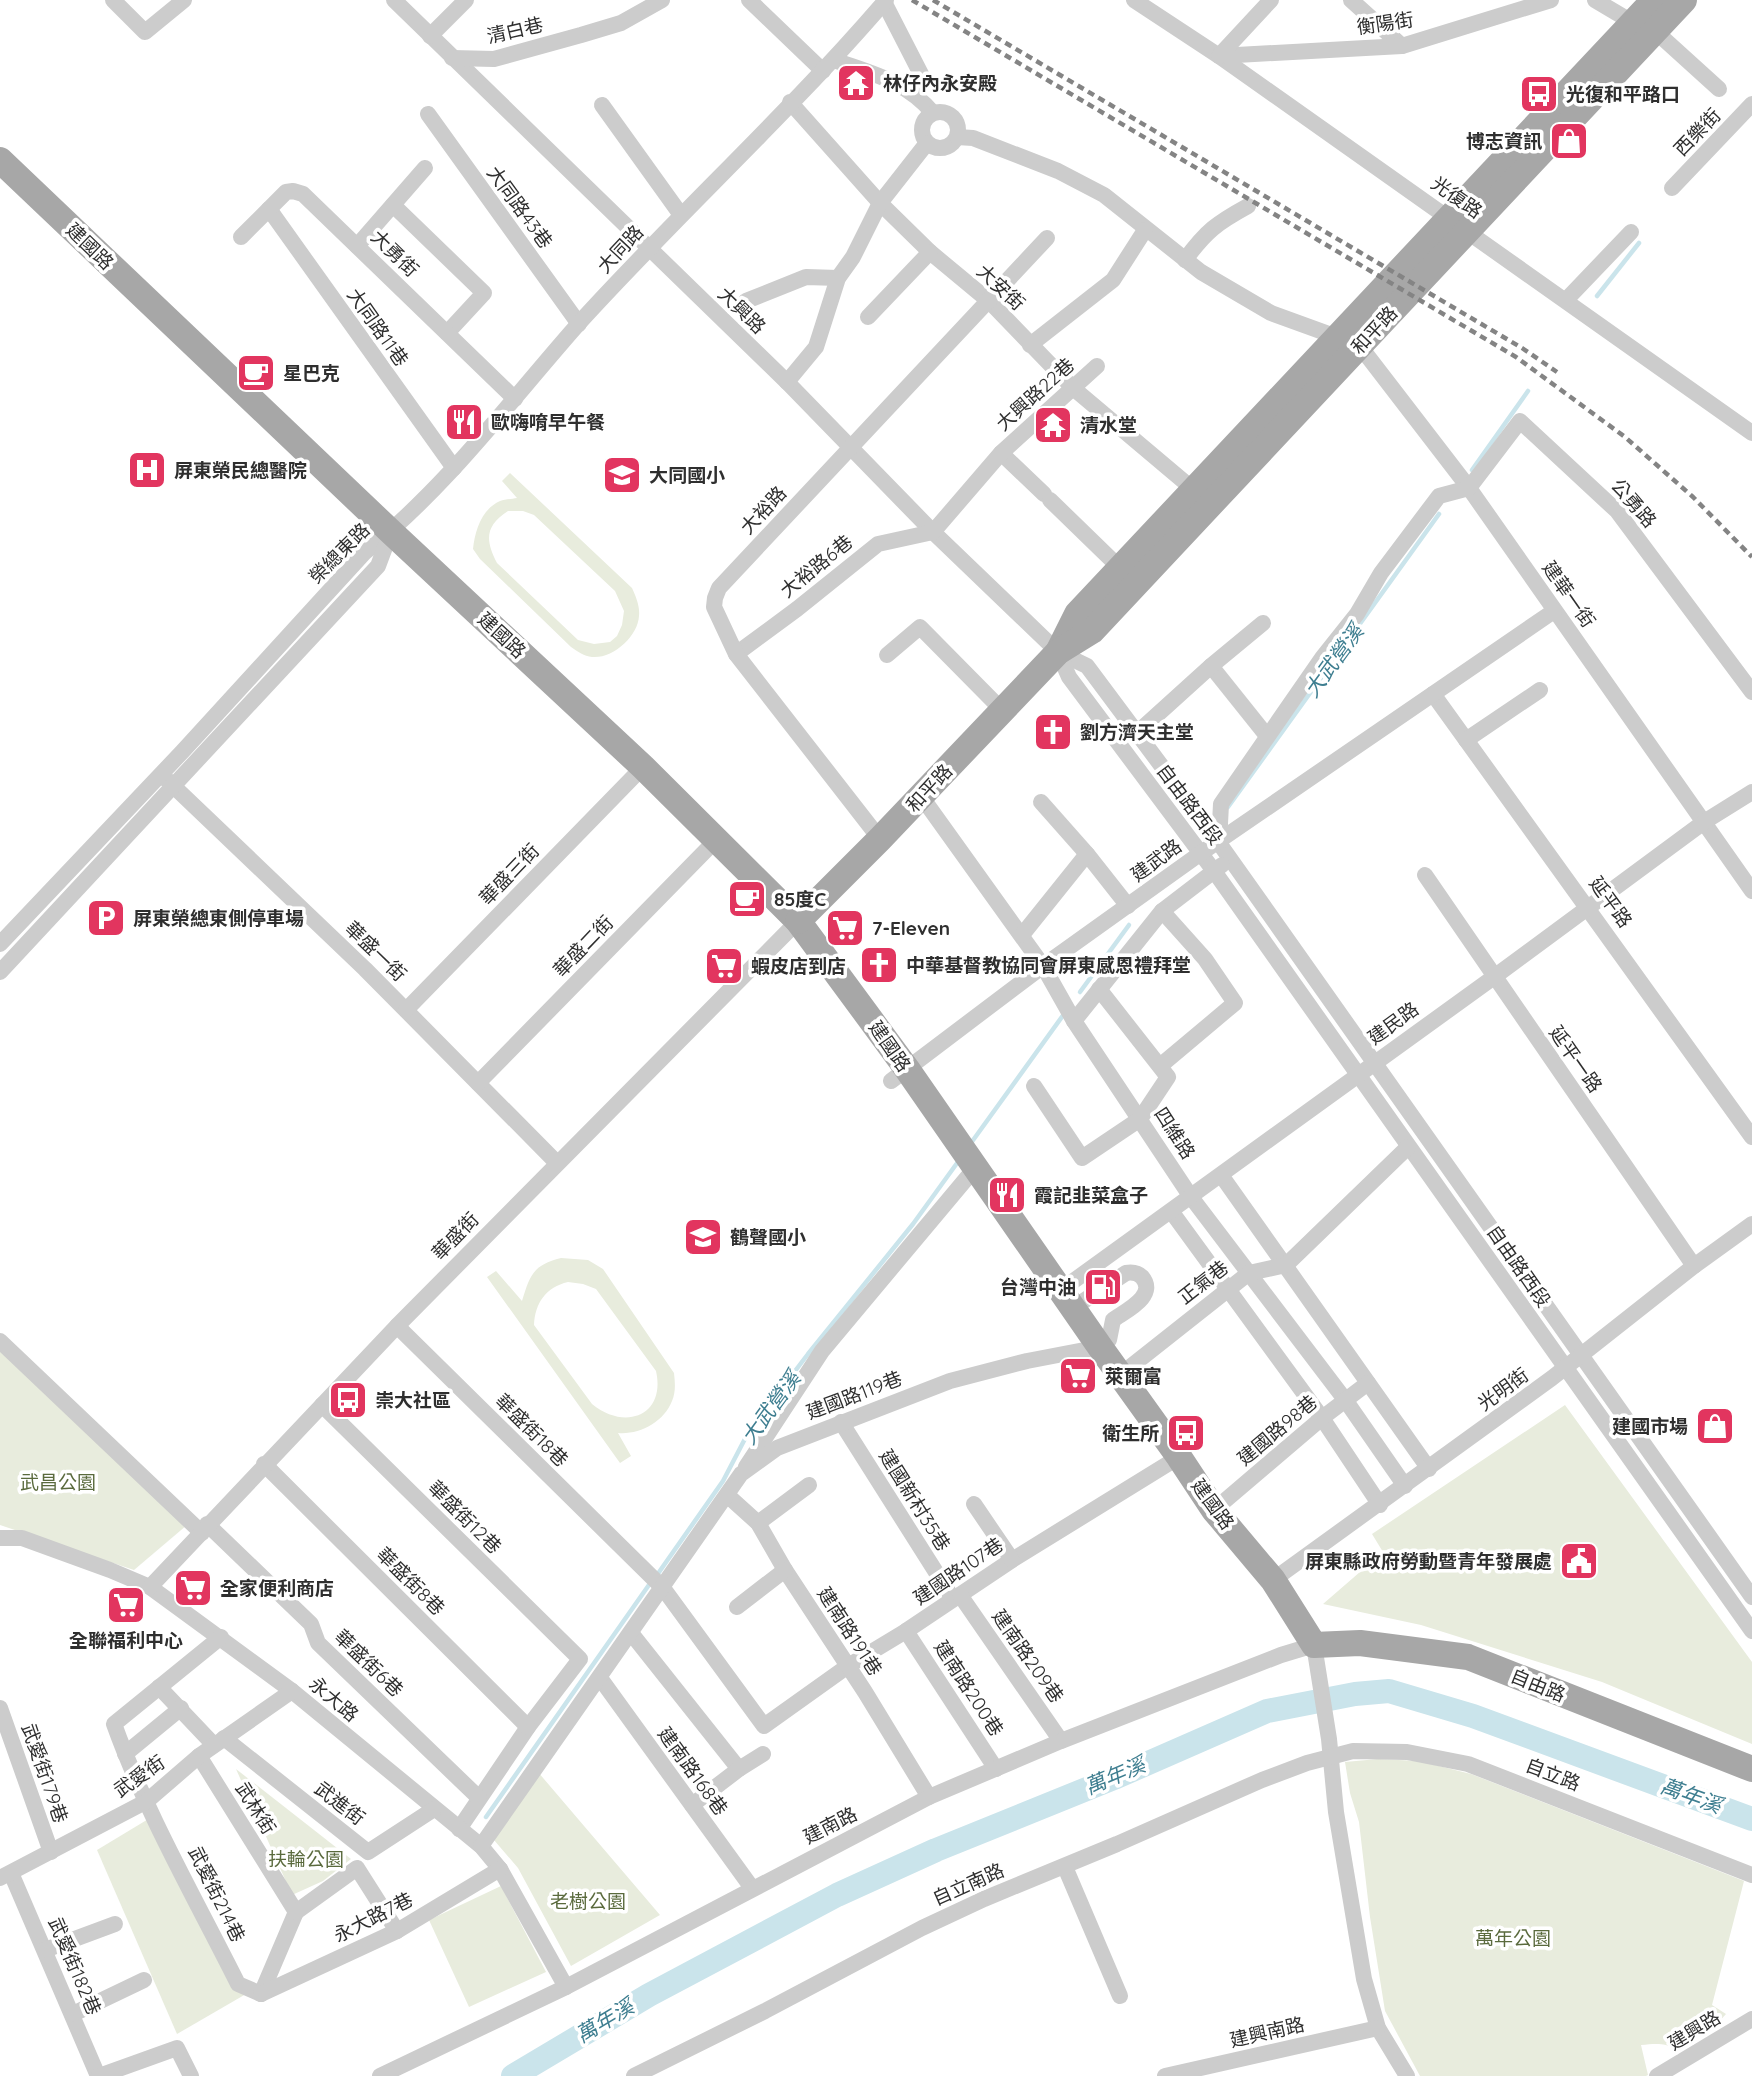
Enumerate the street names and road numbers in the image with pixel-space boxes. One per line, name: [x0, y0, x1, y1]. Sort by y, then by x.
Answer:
street label: 衡陽街: [1355, 7, 1415, 39]
street label: 清白巷: [485, 12, 545, 48]
street label: 西樂街: [1669, 103, 1725, 161]
street label: 大同路43巷: [482, 161, 558, 253]
street label: 光復路: [1427, 171, 1487, 223]
street label: 建國路: [61, 218, 119, 274]
street label: 大同路: [592, 220, 648, 278]
street label: 大勇街: [366, 225, 424, 281]
street label: 大安街: [972, 259, 1030, 315]
street label: 大興路: [713, 282, 771, 338]
street label: 大同路11巷: [342, 283, 414, 371]
street label: 和平路: [1346, 301, 1402, 359]
street label: 大興路22巷: [991, 353, 1079, 435]
street label: 公勇路: [1606, 474, 1662, 532]
street label: 大裕路: [735, 481, 791, 539]
street label: 榮總東路: [304, 518, 374, 588]
street label: 大裕路6巷: [775, 530, 857, 602]
street label: 建華一街: [1537, 556, 1601, 632]
street label: 建國路: [473, 607, 531, 663]
street label: 和平路: [901, 759, 957, 817]
street label: 自由路西段: [1152, 759, 1228, 849]
street label: 建武路: [1126, 834, 1186, 886]
street label: 華盛三街: [474, 838, 544, 910]
street label: 延平路: [1585, 872, 1637, 932]
street label: 華盛二街: [548, 910, 618, 982]
street label: 華盛一街: [340, 916, 412, 986]
street label: 建民路: [1363, 997, 1423, 1049]
street label: 建國路: [864, 1016, 916, 1076]
street label: 延平一路: [1544, 1021, 1608, 1097]
street label: 四維路: [1149, 1103, 1201, 1163]
street label: 華盛街: [427, 1207, 483, 1265]
street label: 自由路西段: [1482, 1220, 1556, 1312]
street label: 正氣巷: [1173, 1255, 1233, 1309]
street label: 光明街: [1473, 1363, 1533, 1415]
street label: 建國路119巷: [803, 1366, 905, 1424]
street label: 華盛街18巷: [491, 1389, 573, 1471]
street label: 建國路98巷: [1232, 1390, 1322, 1470]
street label: 建國新村35巷: [874, 1445, 956, 1555]
street label: 建國路: [1187, 1474, 1239, 1534]
street label: 華盛街12巷: [423, 1475, 507, 1559]
street label: 建國路107巷: [909, 1532, 1007, 1610]
street label: 華盛街8巷: [372, 1542, 450, 1620]
street label: 建南路191巷: [812, 1582, 888, 1680]
street label: 建南路209巷: [987, 1605, 1069, 1707]
street label: 華盛街6巷: [330, 1624, 408, 1702]
street label: 建南路200巷: [929, 1636, 1009, 1740]
street label: 自由路: [1507, 1663, 1569, 1707]
street label: 永大路: [304, 1671, 364, 1727]
street label: 武愛街179巷: [17, 1720, 73, 1826]
street label: 建南路168巷: [653, 1722, 733, 1820]
street label: 武愛街: [109, 1750, 169, 1802]
street label: 自立路: [1522, 1753, 1584, 1795]
street label: 武進街: [310, 1776, 370, 1830]
street label: 武林街: [231, 1777, 281, 1839]
street label: 建南路: [799, 1801, 861, 1849]
street label: 武愛街214巷: [184, 1842, 250, 1946]
street label: 自立南路: [928, 1858, 1008, 1910]
street label: 永大路7巷: [329, 1887, 417, 1947]
street label: 武愛街182巷: [44, 1914, 106, 2018]
street label: 建興路: [1663, 2005, 1725, 2055]
street label: 建興南路: [1227, 2012, 1307, 2052]

